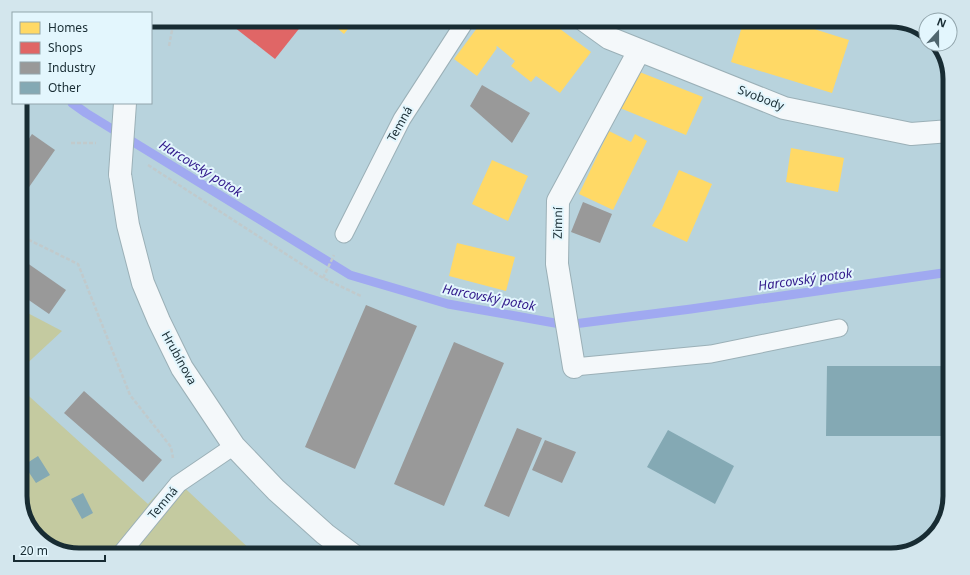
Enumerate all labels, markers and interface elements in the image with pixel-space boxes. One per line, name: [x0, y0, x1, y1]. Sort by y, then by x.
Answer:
legend: [12, 12, 152, 104]
north arrow: [918, 12, 958, 52]
text: N: [935, 14, 949, 31]
text: Homes: [48, 19, 88, 36]
text: Shops: [48, 39, 83, 56]
text: Industry: [48, 59, 96, 76]
text: Other: [48, 79, 81, 96]
street label: Svobody: [736, 81, 787, 114]
street label: Temná: [383, 103, 416, 144]
water label: Harcovský potok: [156, 135, 246, 201]
street label: Zimní: [549, 206, 566, 239]
water label: Harcovský potok: [757, 263, 854, 294]
water label: Harcovský potok: [441, 279, 538, 315]
street label: Hrubínova: [158, 328, 201, 388]
street label: Temná: [144, 483, 181, 523]
scale bar: [14, 537, 105, 563]
text: 20 m: [20, 542, 48, 559]

